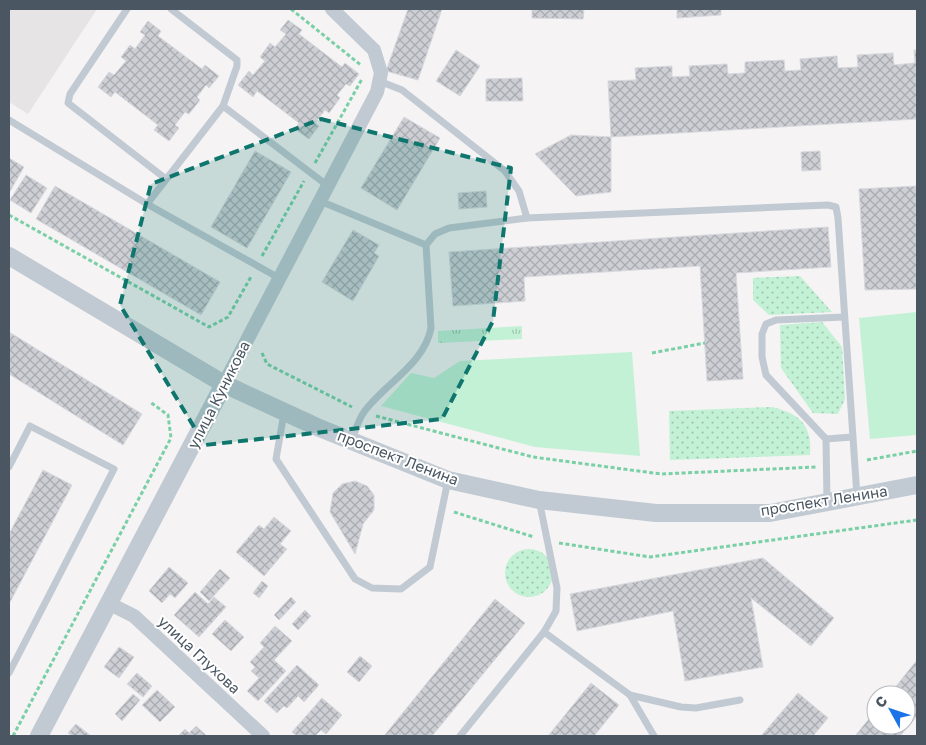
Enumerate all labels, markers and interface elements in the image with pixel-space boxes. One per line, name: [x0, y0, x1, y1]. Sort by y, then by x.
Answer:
street label: улица Куникова: [183, 338, 253, 451]
street label: проспект Ленина: [335, 426, 461, 488]
street label: проспект Ленина: [759, 481, 889, 519]
street label: улица Глухова: [155, 612, 244, 697]
north arrow: [866, 685, 916, 735]
text: С: [871, 692, 890, 711]

